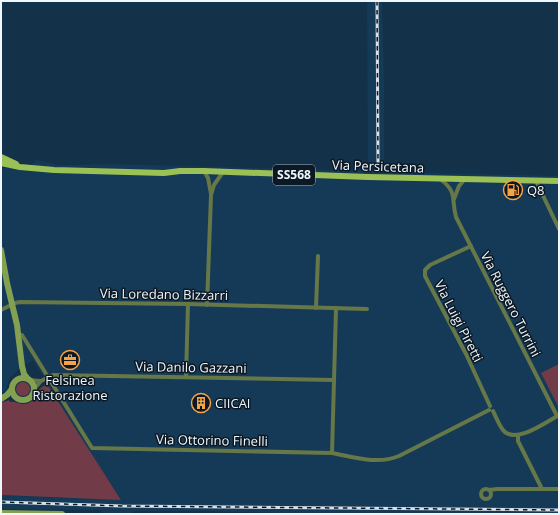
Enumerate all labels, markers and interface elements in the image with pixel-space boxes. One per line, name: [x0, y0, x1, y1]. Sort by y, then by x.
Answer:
street label: Via Persicetana: [332, 155, 424, 177]
road number: SS568: [273, 165, 315, 185]
fuel station icon: Q8: [502, 179, 524, 201]
place label: Q8: [527, 181, 545, 199]
street label: Via Ruggero Turrini: [477, 248, 545, 360]
street label: Via Luigi Piretti: [431, 277, 487, 365]
street label: Via Loredano Bizzarri: [100, 284, 228, 304]
office icon: Felsinea Ristorazione: [59, 349, 81, 371]
street label: Via Danilo Gazzani: [135, 357, 247, 377]
place label: Felsinea Ristorazione: [33, 371, 107, 404]
building icon: CIICAI: [190, 392, 212, 414]
place label: CIICAI: [215, 394, 251, 412]
street label: Via Ottorino Finelli: [156, 430, 268, 450]

